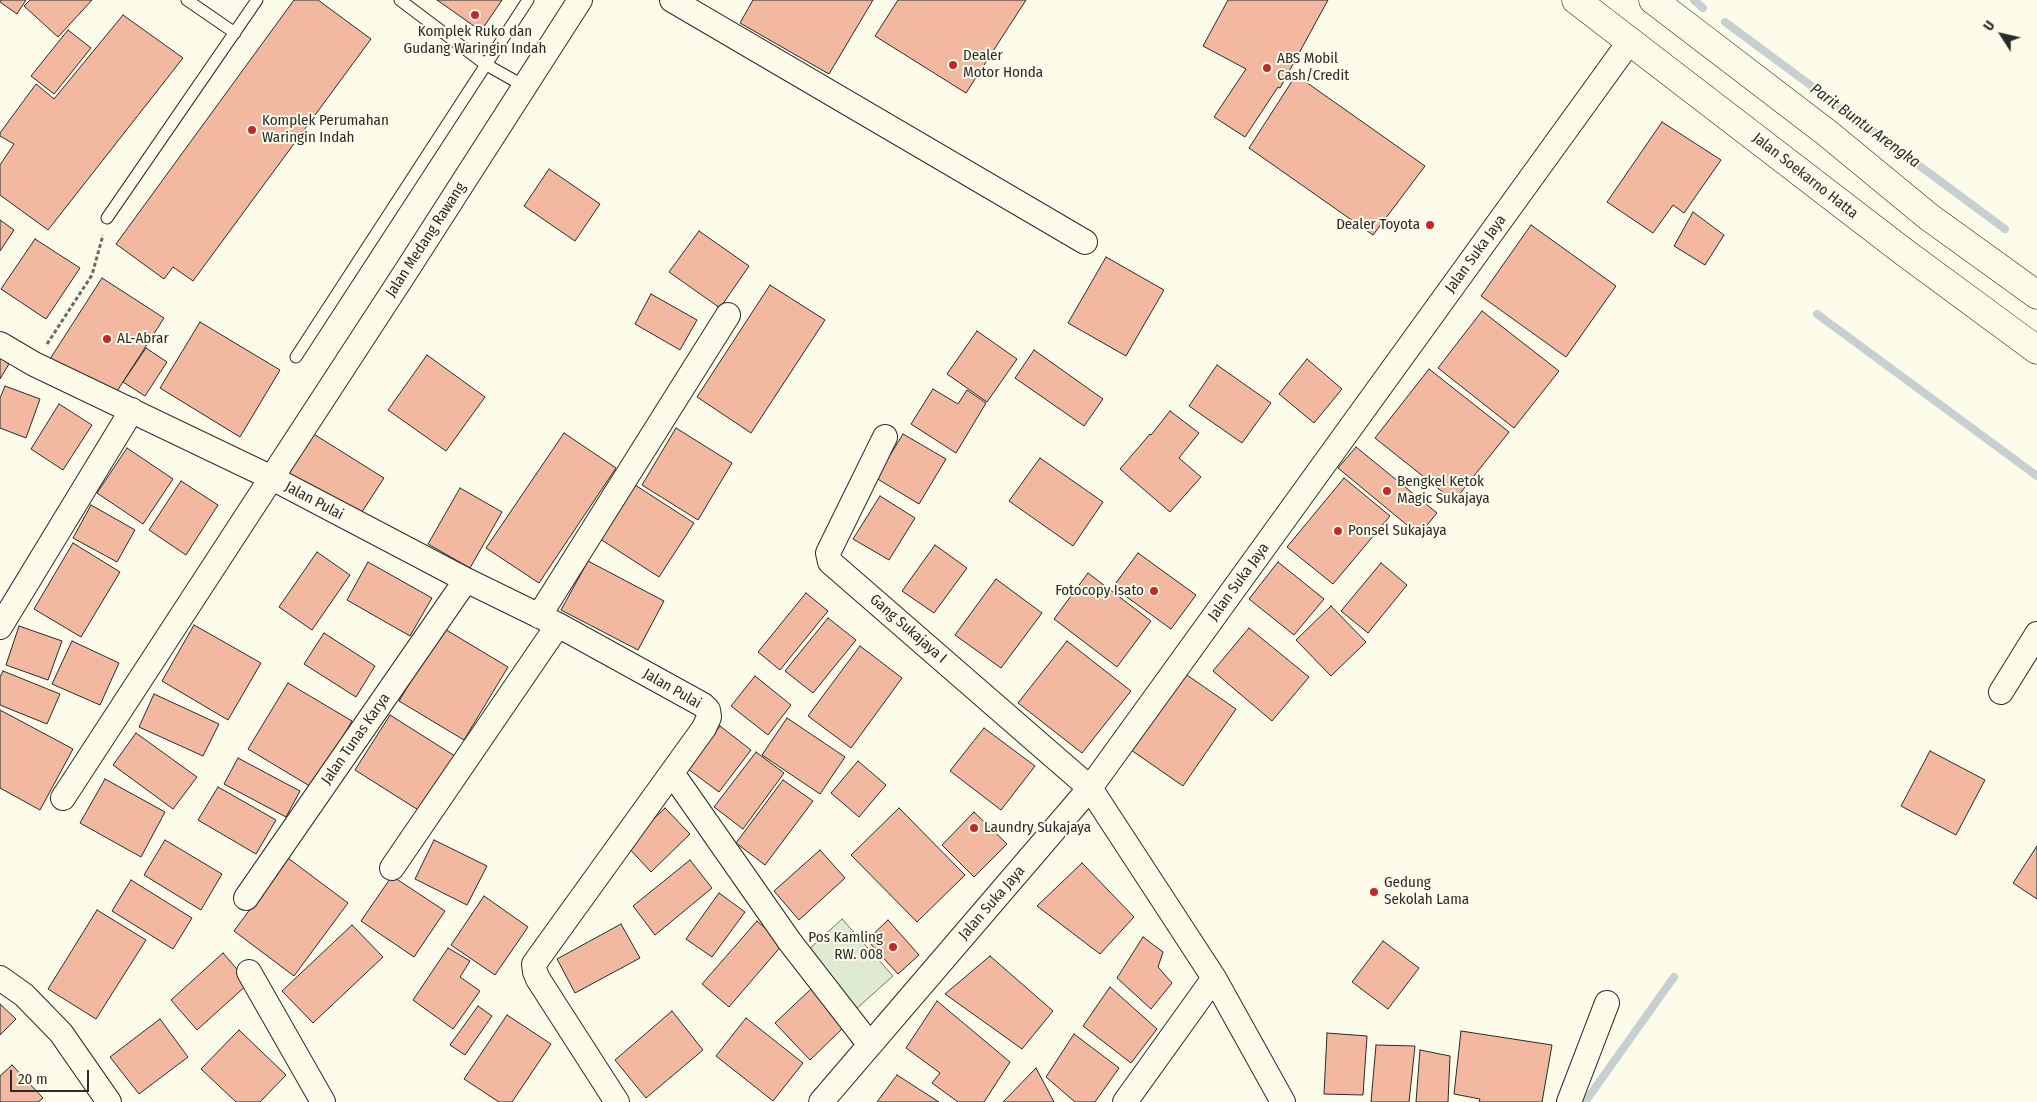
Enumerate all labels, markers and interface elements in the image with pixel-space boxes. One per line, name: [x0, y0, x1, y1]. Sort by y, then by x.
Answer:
marker: Komplek Ruko dan Gudang Waringin Indah: [469, 9, 481, 21]
north arrow: [1977, 10, 2027, 60]
text: U: [1980, 18, 1999, 34]
place label: Komplek Ruko dan Gudang Waringin Indah: [404, 23, 546, 58]
place label: Dealer Motor Honda: [963, 47, 1043, 82]
place label: ABS Mobil Cash/Credit: [1277, 50, 1349, 85]
marker: Dealer Motor Honda: [947, 59, 959, 71]
marker: ABS Mobil Cash/Credit: [1261, 62, 1273, 74]
water label: Parit Buntu Arengka: [1806, 80, 1924, 172]
place label: Komplek Perumahan Waringin Indah: [262, 112, 389, 147]
marker: Komplek Perumahan Waringin Indah: [246, 124, 258, 136]
street label: Jalan Soekarno Hatta: [1749, 129, 1861, 223]
street label: Jalan Medang Rawang: [382, 179, 470, 301]
street label: Jalan Suka Jaya: [1442, 212, 1510, 296]
place label: Dealer Toyota: [1336, 216, 1420, 234]
marker: Dealer Toyota: [1424, 219, 1436, 231]
place label: AL-Abrar: [117, 330, 169, 348]
marker: AL-Abrar: [101, 333, 113, 345]
place label: Bengkel Ketok Magic Sukajaya: [1397, 473, 1490, 508]
street label: Jalan Pulai: [281, 478, 347, 524]
marker: Bengkel Ketok Magic Sukajaya: [1381, 485, 1393, 497]
place label: Ponsel Sukajaya: [1348, 522, 1446, 540]
marker: Ponsel Sukajaya: [1332, 525, 1344, 537]
street label: Jalan Suka Jaya: [1205, 540, 1273, 624]
place label: Fotocopy Isato: [1055, 582, 1144, 600]
marker: Fotocopy Isato: [1148, 585, 1160, 597]
street label: Gang Sukajaya I: [866, 591, 950, 667]
street label: Jalan Pulai: [640, 665, 704, 713]
street label: Jalan Tunas Karya: [318, 690, 394, 788]
place label: Laundry Sukajaya: [984, 819, 1091, 837]
marker: Laundry Sukajaya: [968, 822, 980, 834]
street label: Jalan Suka Jaya: [955, 862, 1029, 944]
place label: Gedung Sekolah Lama: [1384, 874, 1469, 909]
marker: Gedung Sekolah Lama: [1368, 886, 1380, 898]
place label: Pos Kamling RW. 008: [808, 929, 883, 964]
marker: Pos Kamling RW. 008: [887, 941, 899, 953]
scale bar: [12, 1060, 91, 1092]
text: 20 m: [18, 1070, 48, 1088]

